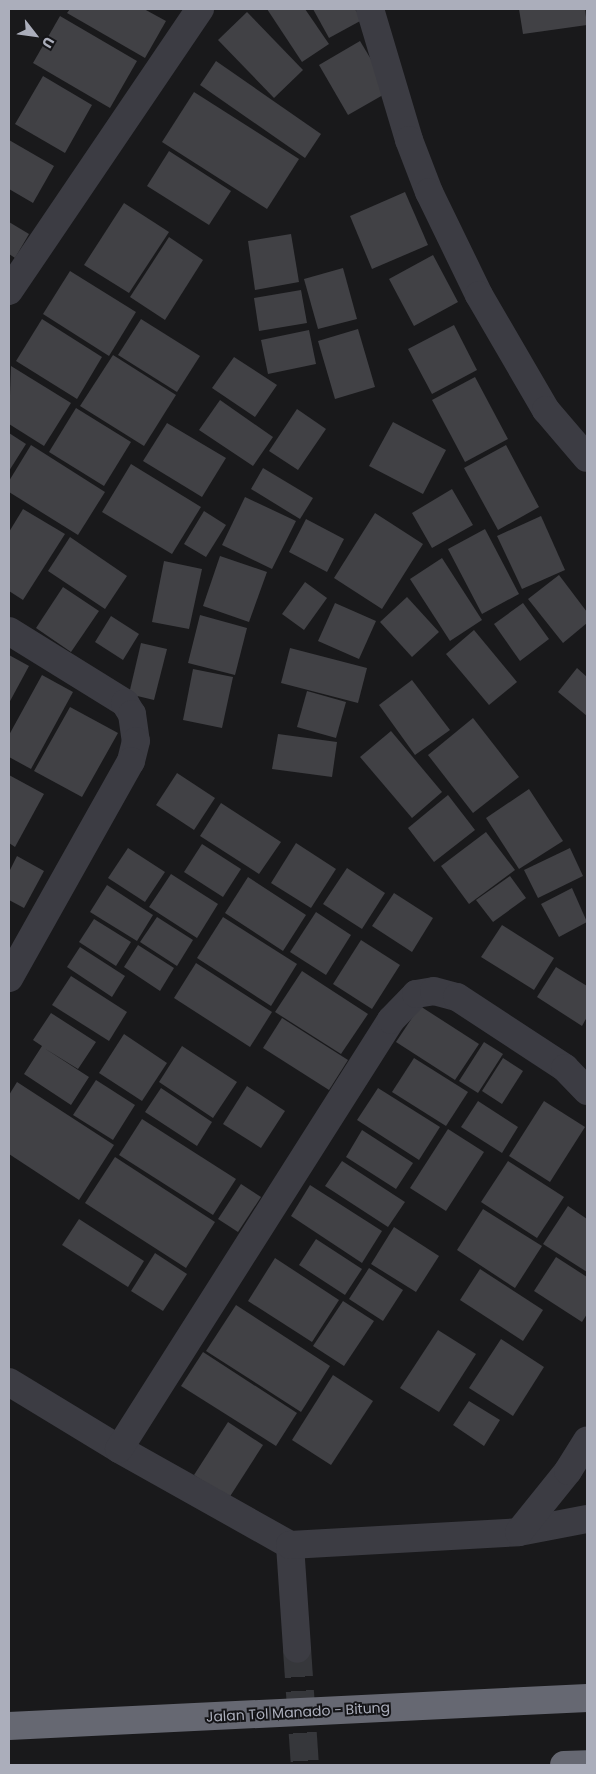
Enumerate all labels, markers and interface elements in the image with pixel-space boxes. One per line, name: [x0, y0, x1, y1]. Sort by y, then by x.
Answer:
north arrow: [10, 10, 60, 60]
text: U: [37, 33, 59, 52]
street label: Jalan Tol Manado - Bitung: [206, 1699, 390, 1725]

